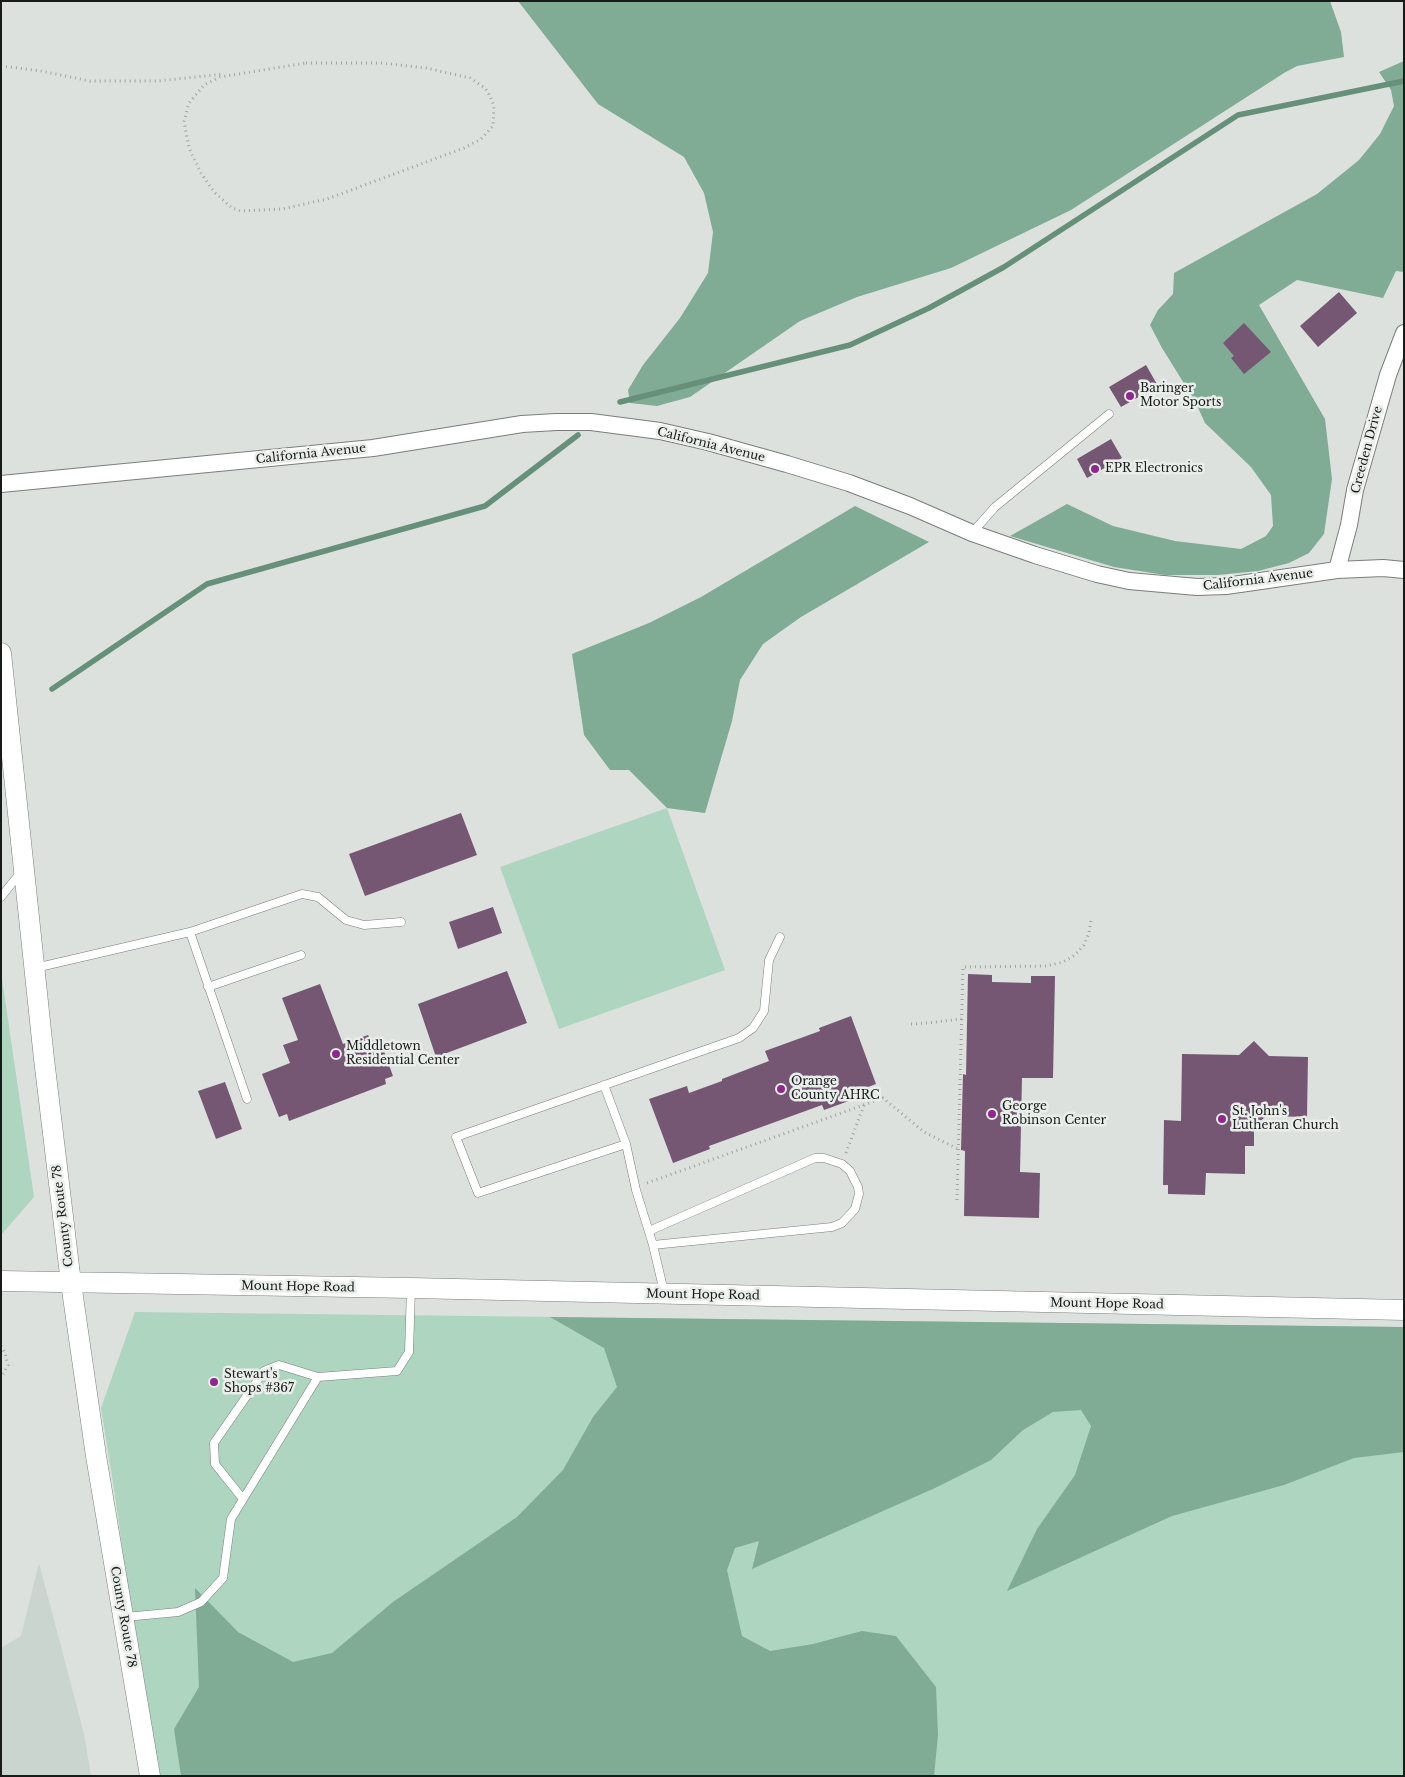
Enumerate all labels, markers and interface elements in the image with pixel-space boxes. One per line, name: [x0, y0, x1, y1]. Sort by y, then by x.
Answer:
place label: Baringer Motor Sports: [1140, 382, 1222, 410]
marker: Baringer Motor Sports: [1124, 390, 1136, 402]
street label: Creeden Drive: [1348, 405, 1386, 495]
street label: California Avenue: [656, 425, 766, 465]
street label: California Avenue: [255, 441, 367, 467]
place label: EPR Electronics: [1105, 462, 1203, 476]
marker: EPR Electronics: [1089, 463, 1101, 475]
street label: California Avenue: [1202, 566, 1314, 594]
place label: Middletown Residential Center: [346, 1040, 460, 1068]
marker: Middletown Residential Center: [330, 1048, 342, 1060]
place label: Orange County AHRC: [791, 1075, 880, 1103]
marker: Orange County AHRC: [775, 1083, 787, 1095]
place label: George Robinson Center: [1002, 1100, 1106, 1128]
place label: St. John's Lutheran Church: [1232, 1105, 1339, 1133]
marker: George Robinson Center: [986, 1108, 998, 1120]
marker: St. John's Lutheran Church: [1216, 1113, 1228, 1125]
street label: County Route 78: [50, 1164, 76, 1268]
street label: Mount Hope Road: [241, 1279, 355, 1295]
street label: Mount Hope Road: [646, 1287, 760, 1303]
street label: Mount Hope Road: [1050, 1296, 1164, 1312]
place label: Stewart's Shops #367: [224, 1368, 294, 1396]
marker: Stewart's Shops #367: [208, 1376, 220, 1388]
street label: County Route 78: [107, 1565, 139, 1669]

